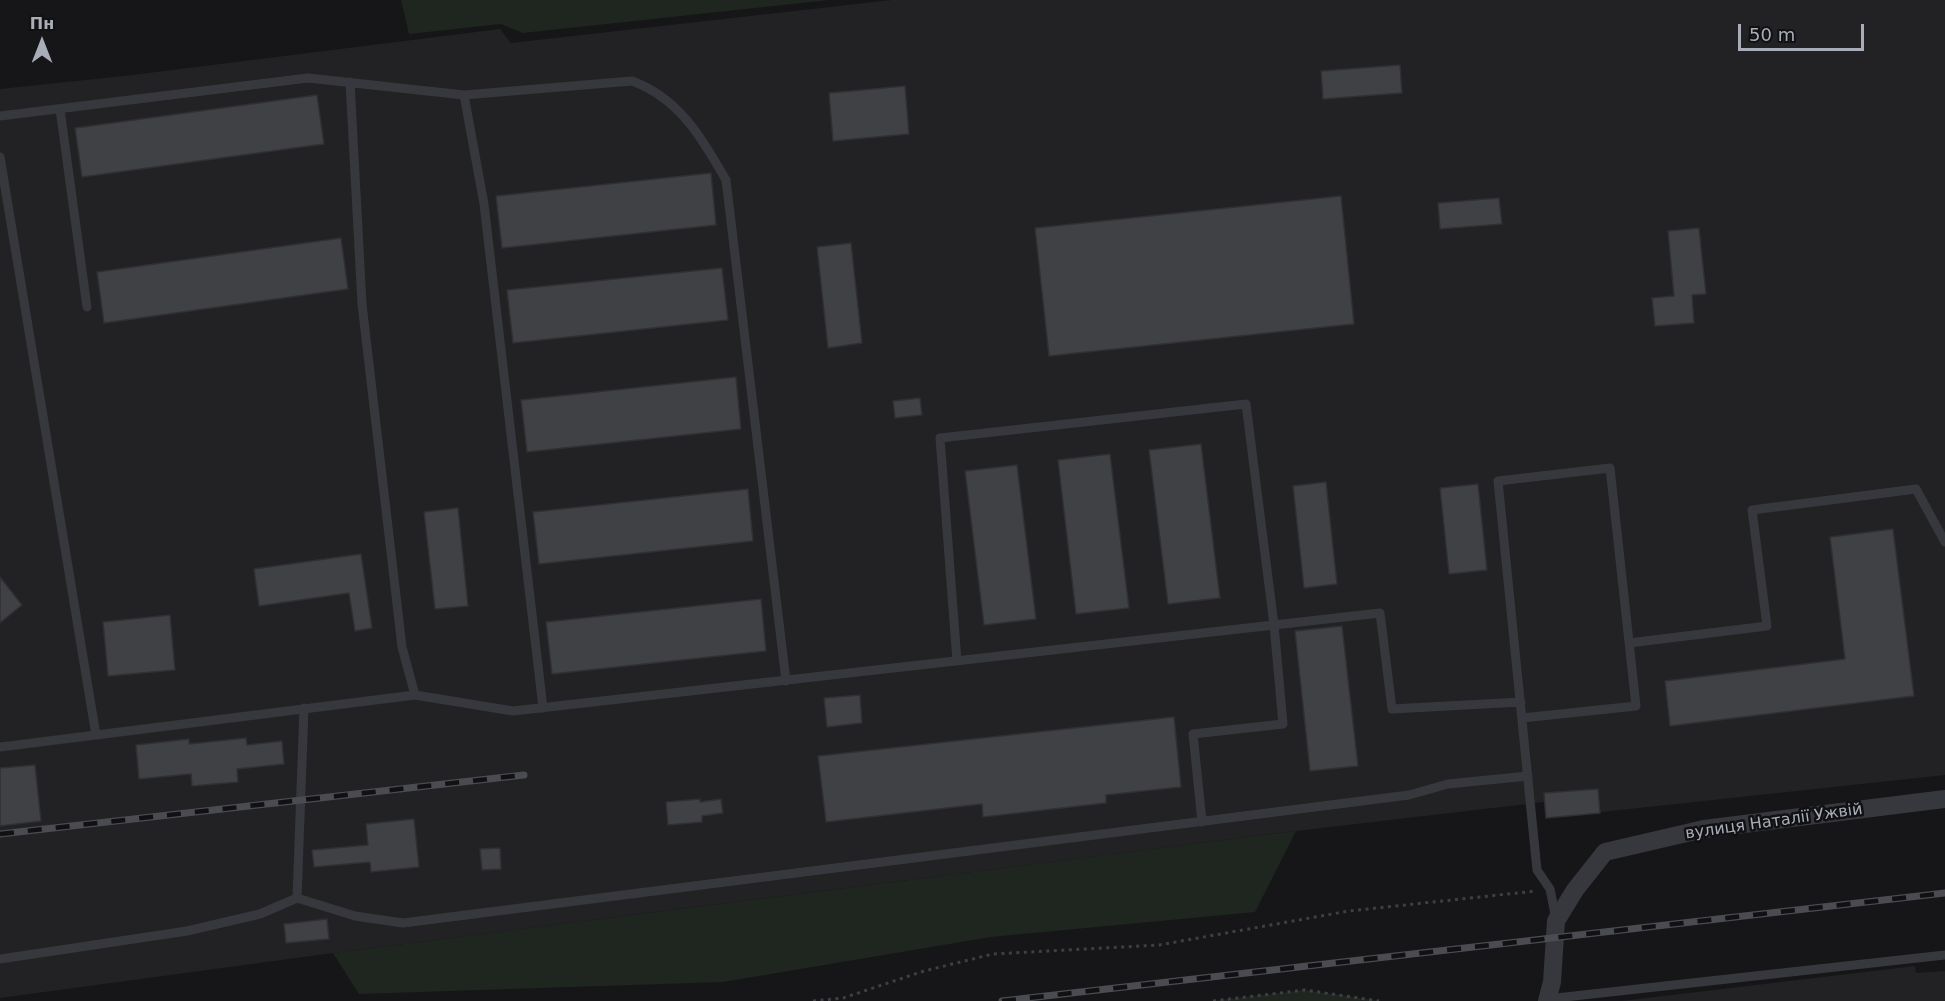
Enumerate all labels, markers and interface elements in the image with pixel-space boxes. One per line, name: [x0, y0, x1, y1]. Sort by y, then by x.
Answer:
north arrow: [12, 12, 72, 72]
scale bar: [1741, 12, 1867, 50]
text: Пн: [30, 14, 54, 33]
text: 50 m: [1749, 24, 1795, 45]
street label: вулиця Наталії Ужвій: [1684, 800, 1864, 844]

